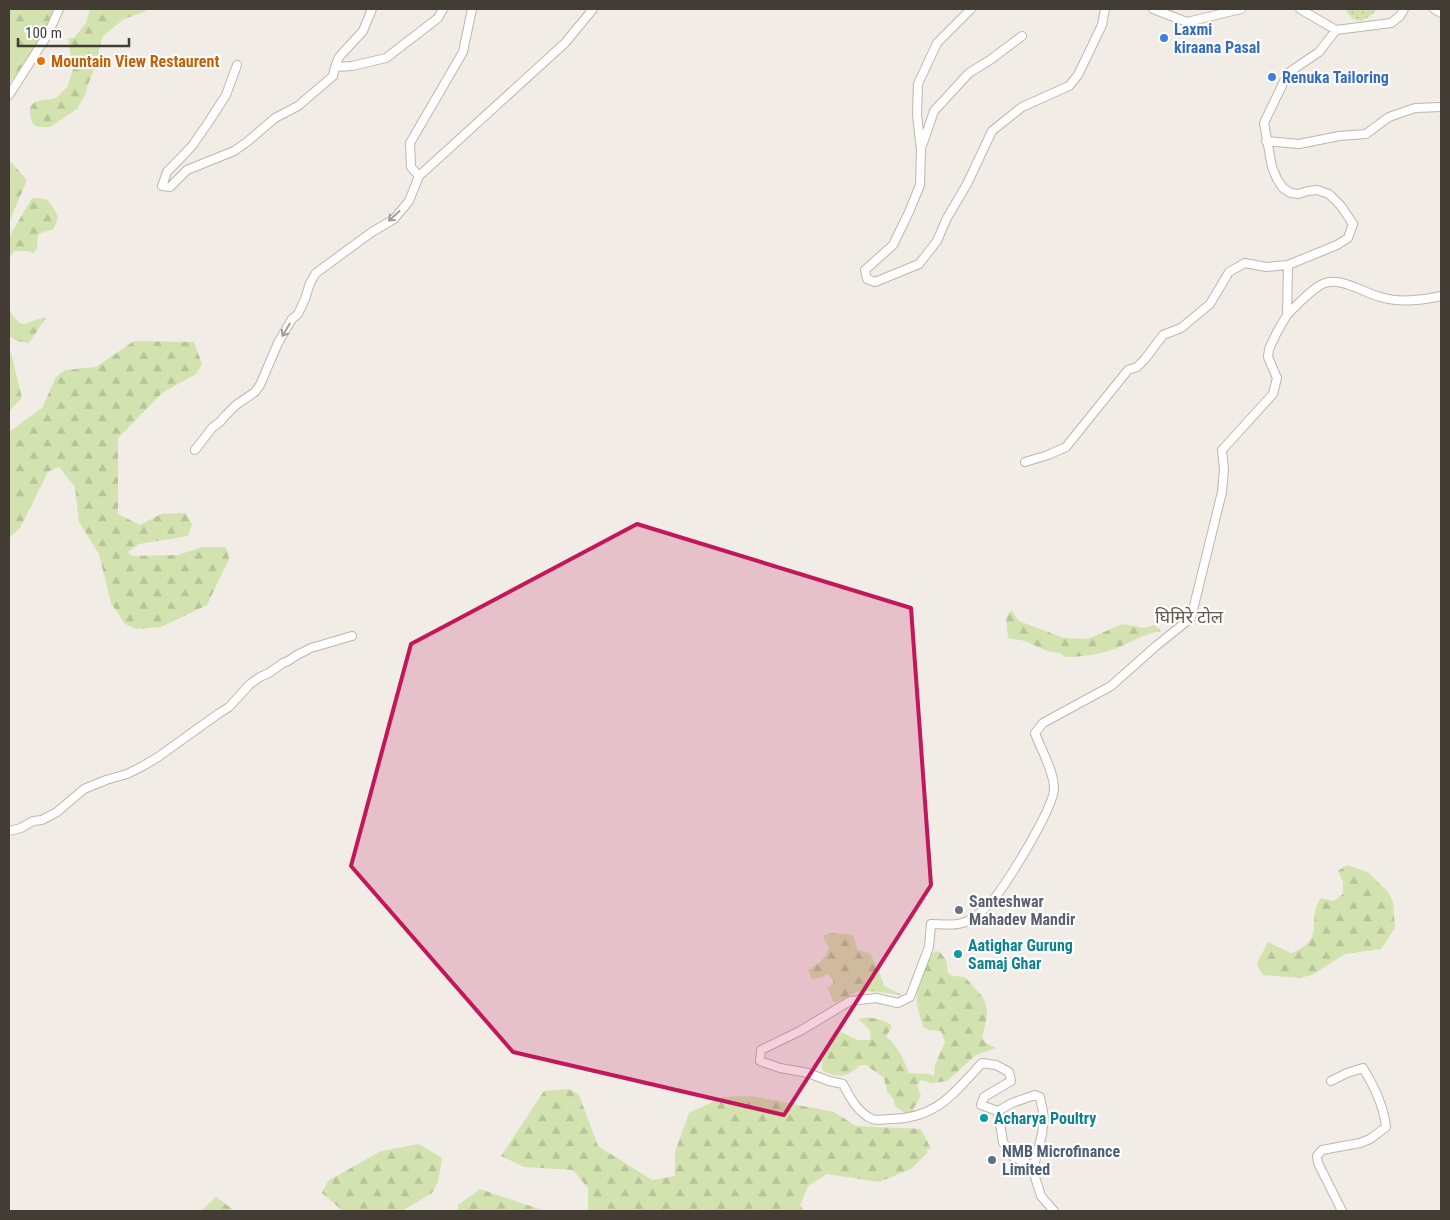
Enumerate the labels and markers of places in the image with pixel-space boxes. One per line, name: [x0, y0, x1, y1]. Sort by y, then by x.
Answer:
place label: Laxmi kiraana Pasal: [1174, 20, 1260, 57]
marker: Laxmi kiraana Pasal: [1158, 32, 1170, 44]
place label: Mountain View Restaurent: [51, 52, 219, 71]
marker: Mountain View Restaurent: [35, 55, 47, 67]
place label: Renuka Tailoring: [1282, 68, 1389, 87]
marker: Renuka Tailoring: [1266, 71, 1278, 83]
place label: Santeshwar Mahadev Mandir: [969, 892, 1075, 929]
marker: Santeshwar Mahadev Mandir: [953, 904, 965, 916]
place label: Aatighar Gurung Samaj Ghar: [968, 936, 1073, 973]
marker: Aatighar Gurung Samaj Ghar: [952, 948, 964, 960]
place label: Acharya Poultry: [994, 1109, 1096, 1128]
marker: Acharya Poultry: [978, 1112, 990, 1124]
place label: NMB Microfinance Limited: [1002, 1142, 1120, 1179]
marker: NMB Microfinance Limited: [986, 1154, 998, 1166]

